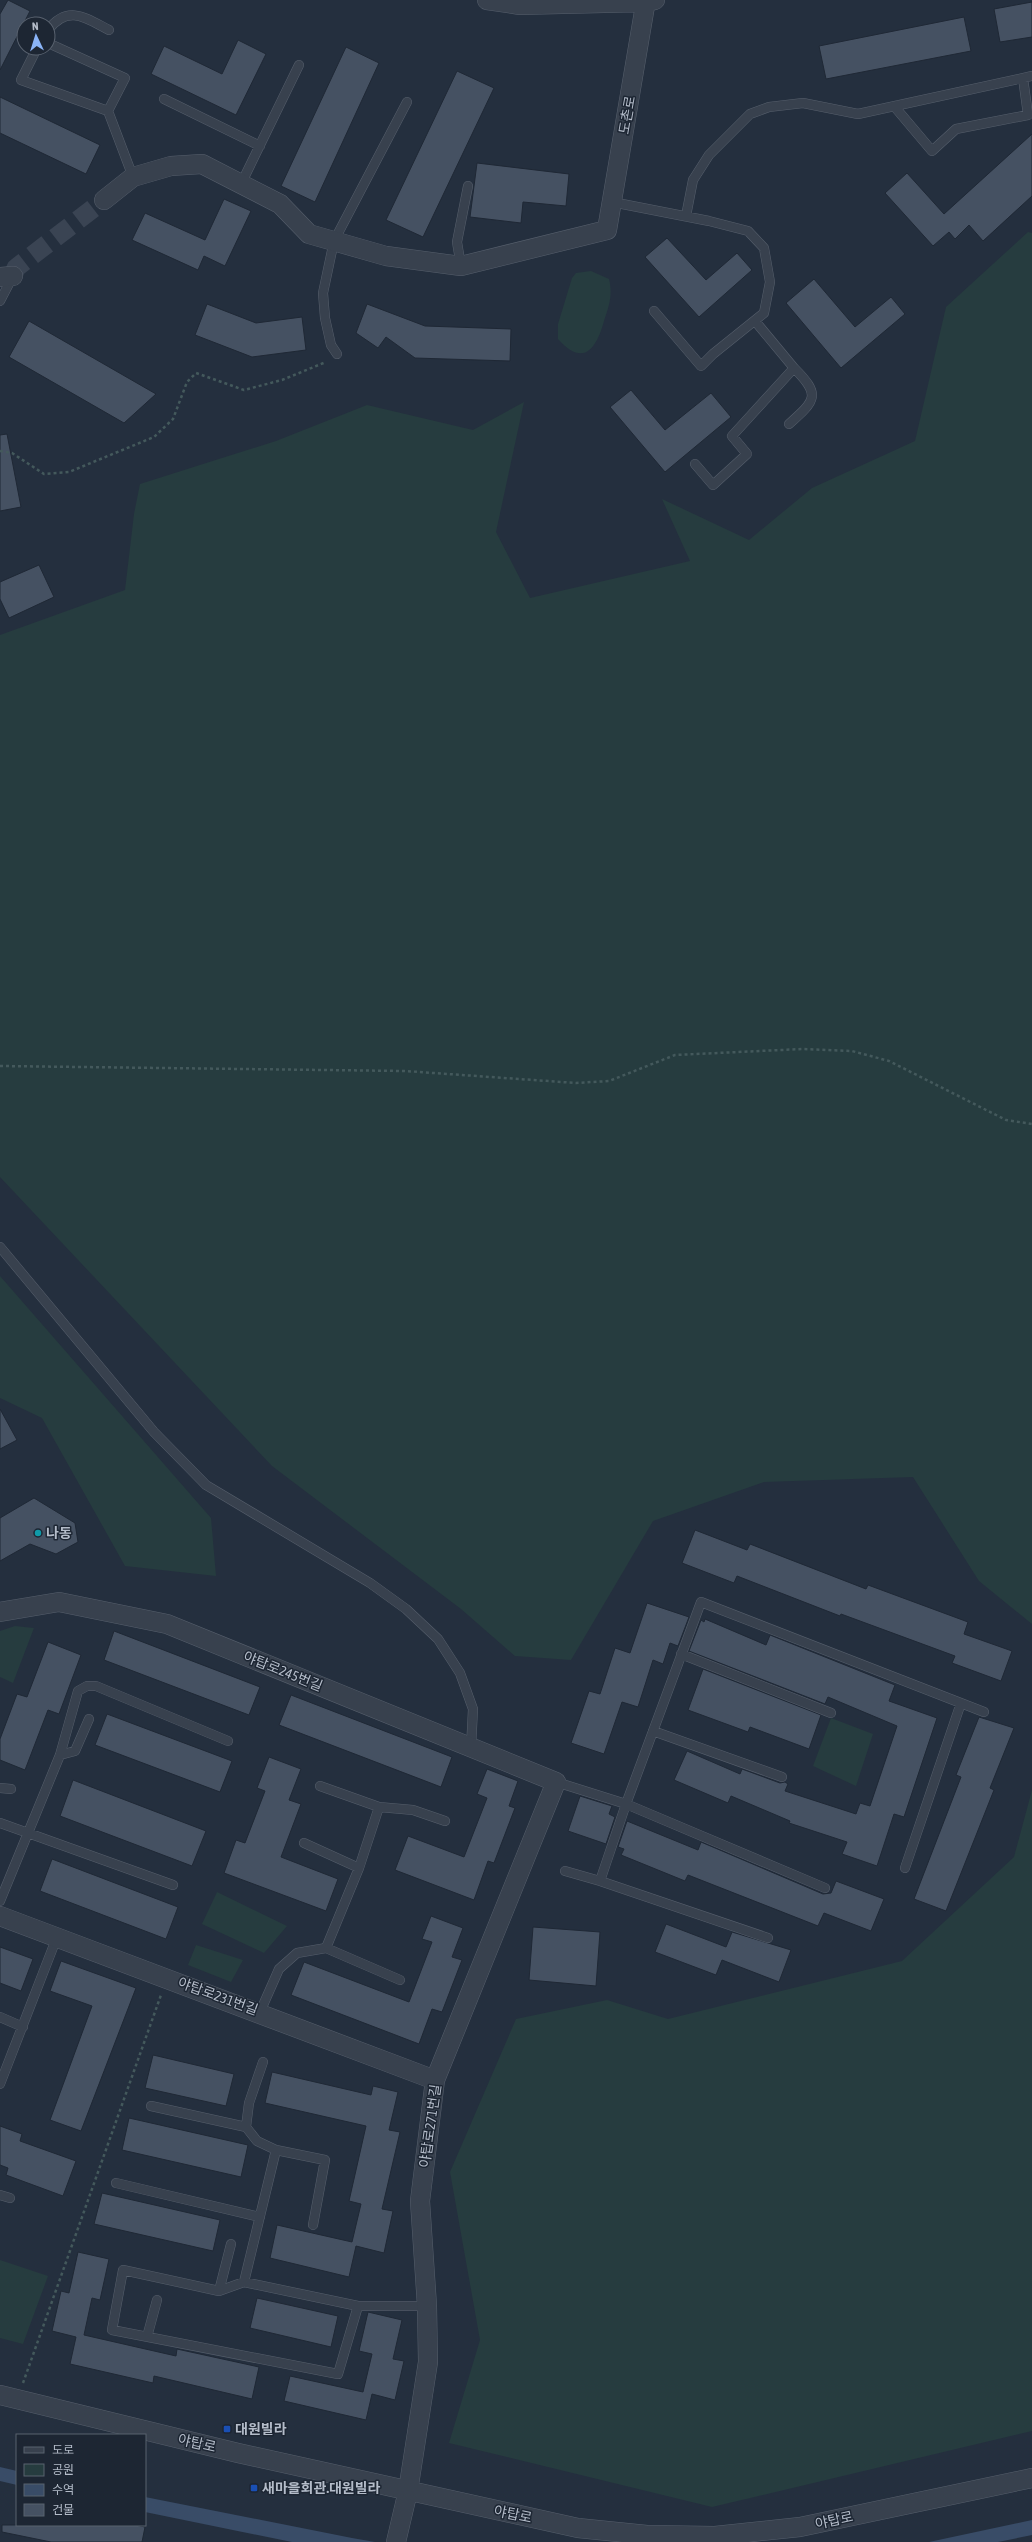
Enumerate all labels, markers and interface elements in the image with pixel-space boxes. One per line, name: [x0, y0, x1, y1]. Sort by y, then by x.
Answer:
north arrow: [16, 16, 56, 56]
text: N: [32, 20, 39, 32]
street label: 도촌로: [616, 94, 638, 135]
place label: 나동: [46, 1525, 72, 1541]
marker: 나동: [33, 1528, 43, 1538]
street label: 야탑로245번길: [241, 1648, 325, 1694]
street label: 야탑로231번길: [176, 1974, 260, 2018]
street label: 야탑로271번길: [416, 2083, 444, 2169]
place label: 대원빌라: [235, 2421, 287, 2437]
marker: 대원빌라: [222, 2424, 232, 2434]
street label: 야탑로: [176, 2431, 218, 2455]
legend: [16, 2434, 146, 2526]
text: 도로: [52, 2443, 74, 2457]
text: 공원: [52, 2463, 74, 2477]
place label: 새마을회관.대원빌라: [262, 2480, 381, 2496]
text: 수역: [52, 2483, 74, 2497]
marker: 새마을회관.대원빌라: [249, 2483, 259, 2493]
street label: 야탑로: [492, 2502, 534, 2526]
text: 건물: [52, 2503, 74, 2517]
street label: 야탑로: [813, 2508, 855, 2532]

